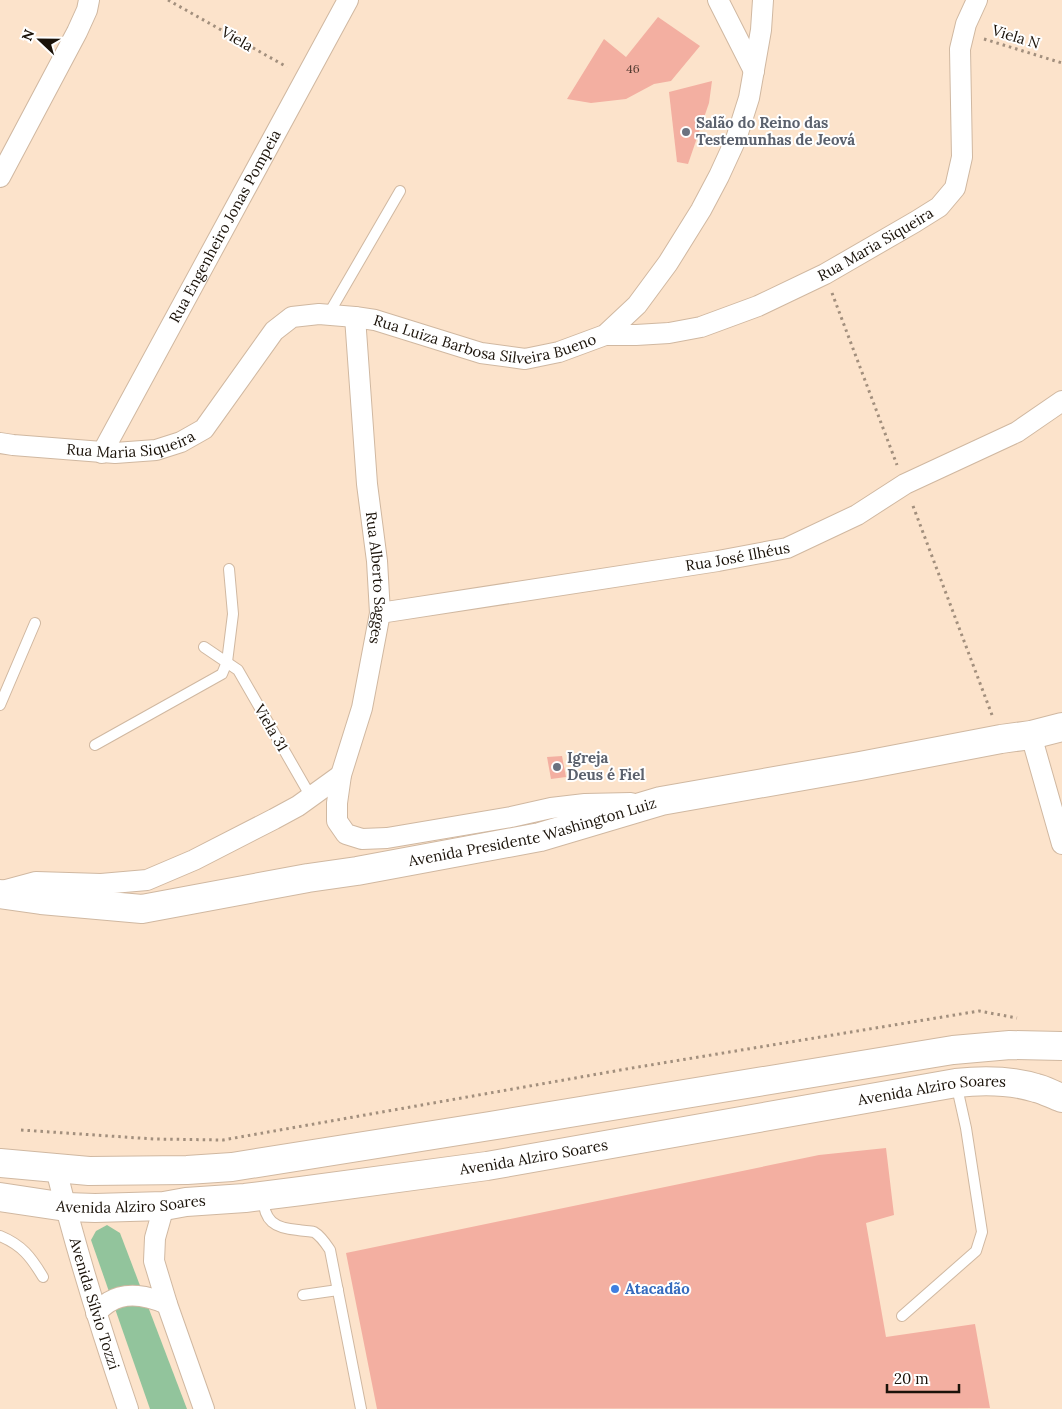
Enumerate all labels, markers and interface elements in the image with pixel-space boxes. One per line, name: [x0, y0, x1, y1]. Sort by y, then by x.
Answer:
north arrow: [15, 15, 65, 65]
street label: Viela N: [989, 20, 1042, 53]
street label: Viela: [217, 21, 257, 55]
text: N: [18, 27, 38, 44]
house number: 46: [626, 61, 640, 76]
place label: Salão do Reino das Testemunhas de Jeová: [696, 113, 855, 149]
street label: Rua Engenheiro Jonas Pompeia: [165, 126, 285, 326]
marker: Salão do Reino das Testemunhas de Jeová: [680, 126, 692, 138]
street label: Rua Maria Siqueira: [814, 203, 937, 285]
street label: Rua Luiza Barbosa Silveira Bueno: [371, 310, 599, 368]
street label: Rua Maria Siqueira: [66, 426, 198, 462]
street label: Rua Alberto Sagges: [362, 510, 390, 646]
street label: Rua José Ilhéus: [684, 538, 791, 575]
street label: Viela 31: [250, 700, 293, 755]
place label: Igreja Deus é Fiel: [567, 748, 645, 784]
marker: Igreja Deus é Fiel: [551, 761, 563, 773]
street label: Avenida Presidente Washington Luiz: [406, 793, 658, 870]
street label: Avenida Alziro Soares: [855, 1071, 1007, 1109]
street label: Avenida Alziro Soares: [458, 1135, 609, 1179]
street label: Avenida Alziro Soares: [54, 1191, 206, 1217]
street label: Avenida Sílvio Tozzi: [65, 1234, 124, 1372]
place label: Atacadão: [625, 1279, 690, 1298]
marker: Atacadão: [609, 1283, 621, 1295]
scale bar: [887, 1362, 960, 1394]
text: 20 m: [894, 1369, 929, 1388]

